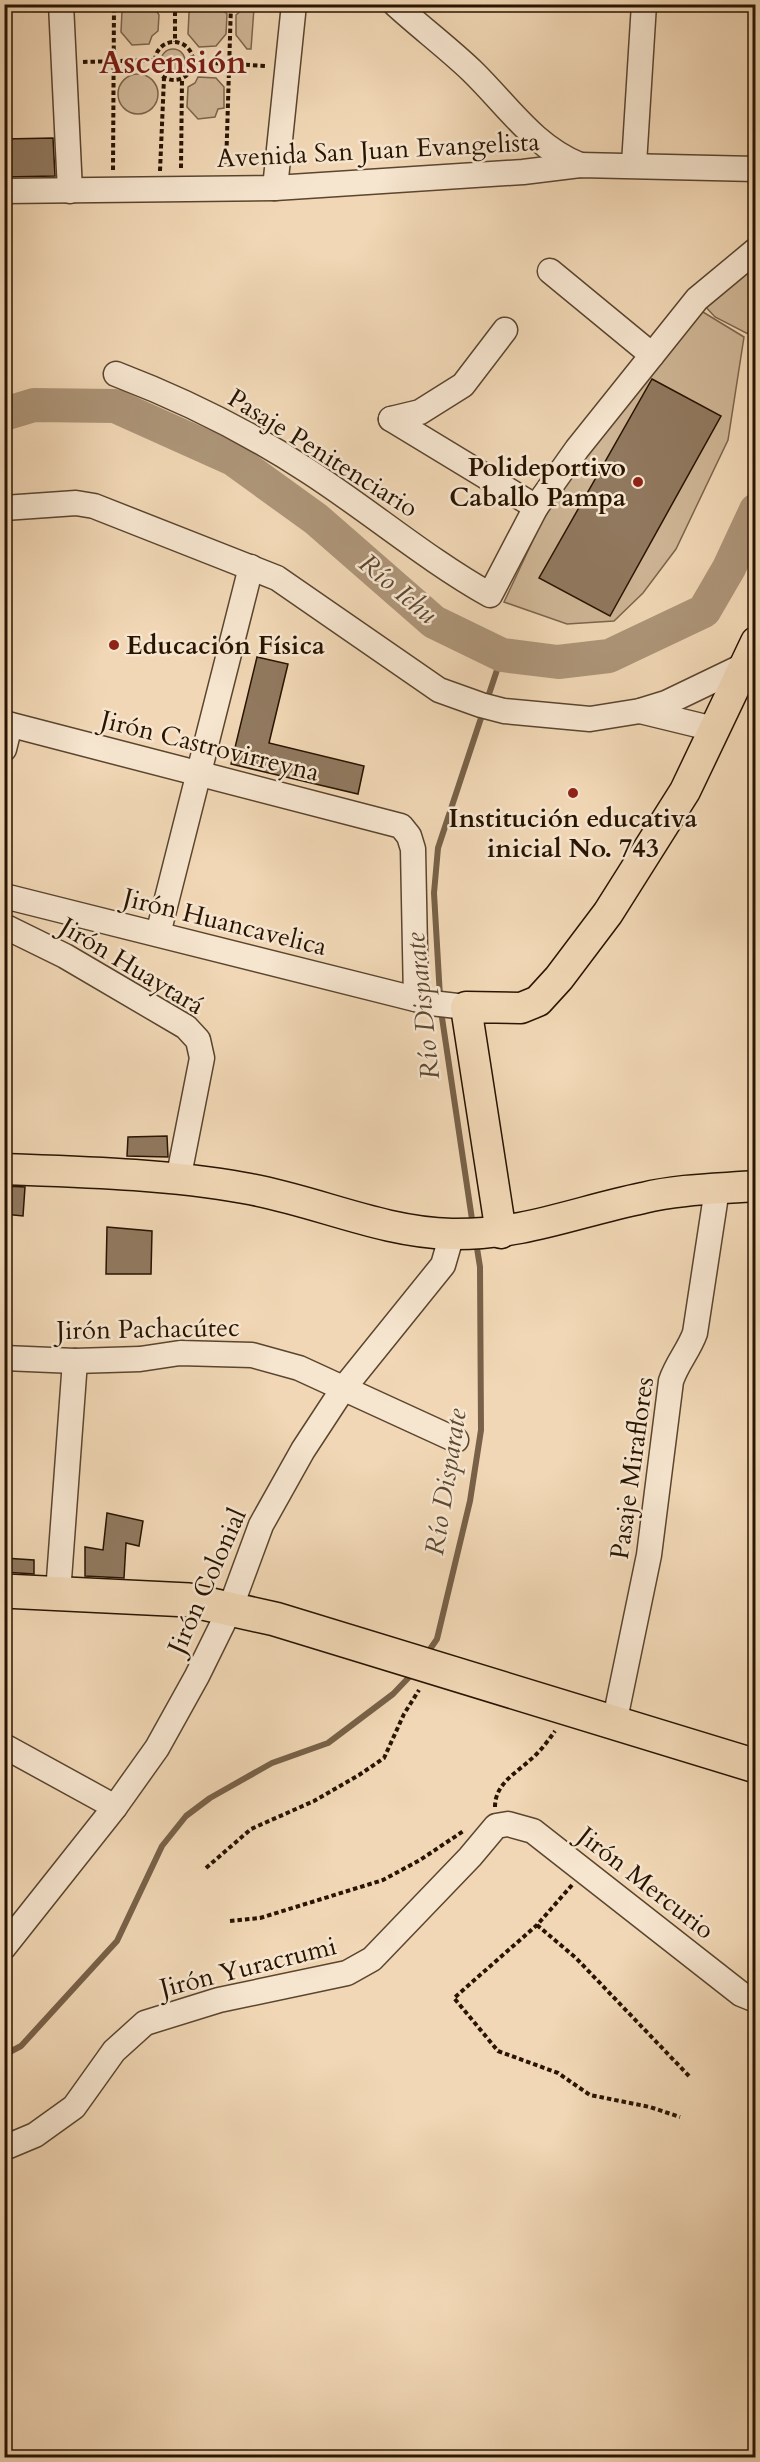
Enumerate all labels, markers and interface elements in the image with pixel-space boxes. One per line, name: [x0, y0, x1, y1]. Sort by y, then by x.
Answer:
district label: Ascensión: [99, 41, 247, 85]
street label: Avenida San Juan Evangelista: [216, 124, 540, 176]
street label: Pasaje Penitenciario: [221, 380, 425, 526]
place label: Polideportivo Caballo Pampa: [449, 450, 626, 515]
marker: Polideportivo Caballo Pampa: [631, 475, 645, 489]
water label: Río Ichu: [351, 545, 445, 633]
place label: Educación Física: [126, 628, 325, 663]
marker: Educación Física: [107, 638, 121, 652]
street label: Jirón Castrovirreyna: [93, 701, 323, 790]
marker: Institución educativa inicial No. 743: [566, 786, 580, 800]
place label: Institución educativa inicial No. 743: [449, 801, 697, 866]
street label: Jirón Huancavelica: [116, 879, 330, 964]
street label: Jirón Huaytará: [50, 907, 211, 1023]
water label: Río Disparate: [397, 930, 449, 1081]
street label: Jirón Pachacútec: [52, 1310, 240, 1348]
street label: Pasaje Miraflores: [602, 1374, 662, 1562]
water label: Río Disparate: [416, 1405, 476, 1558]
street label: Jirón Colonial: [158, 1502, 255, 1663]
street label: Jirón Mercurio: [567, 1816, 721, 1947]
street label: Jirón Yuracrumi: [152, 1928, 340, 2007]

